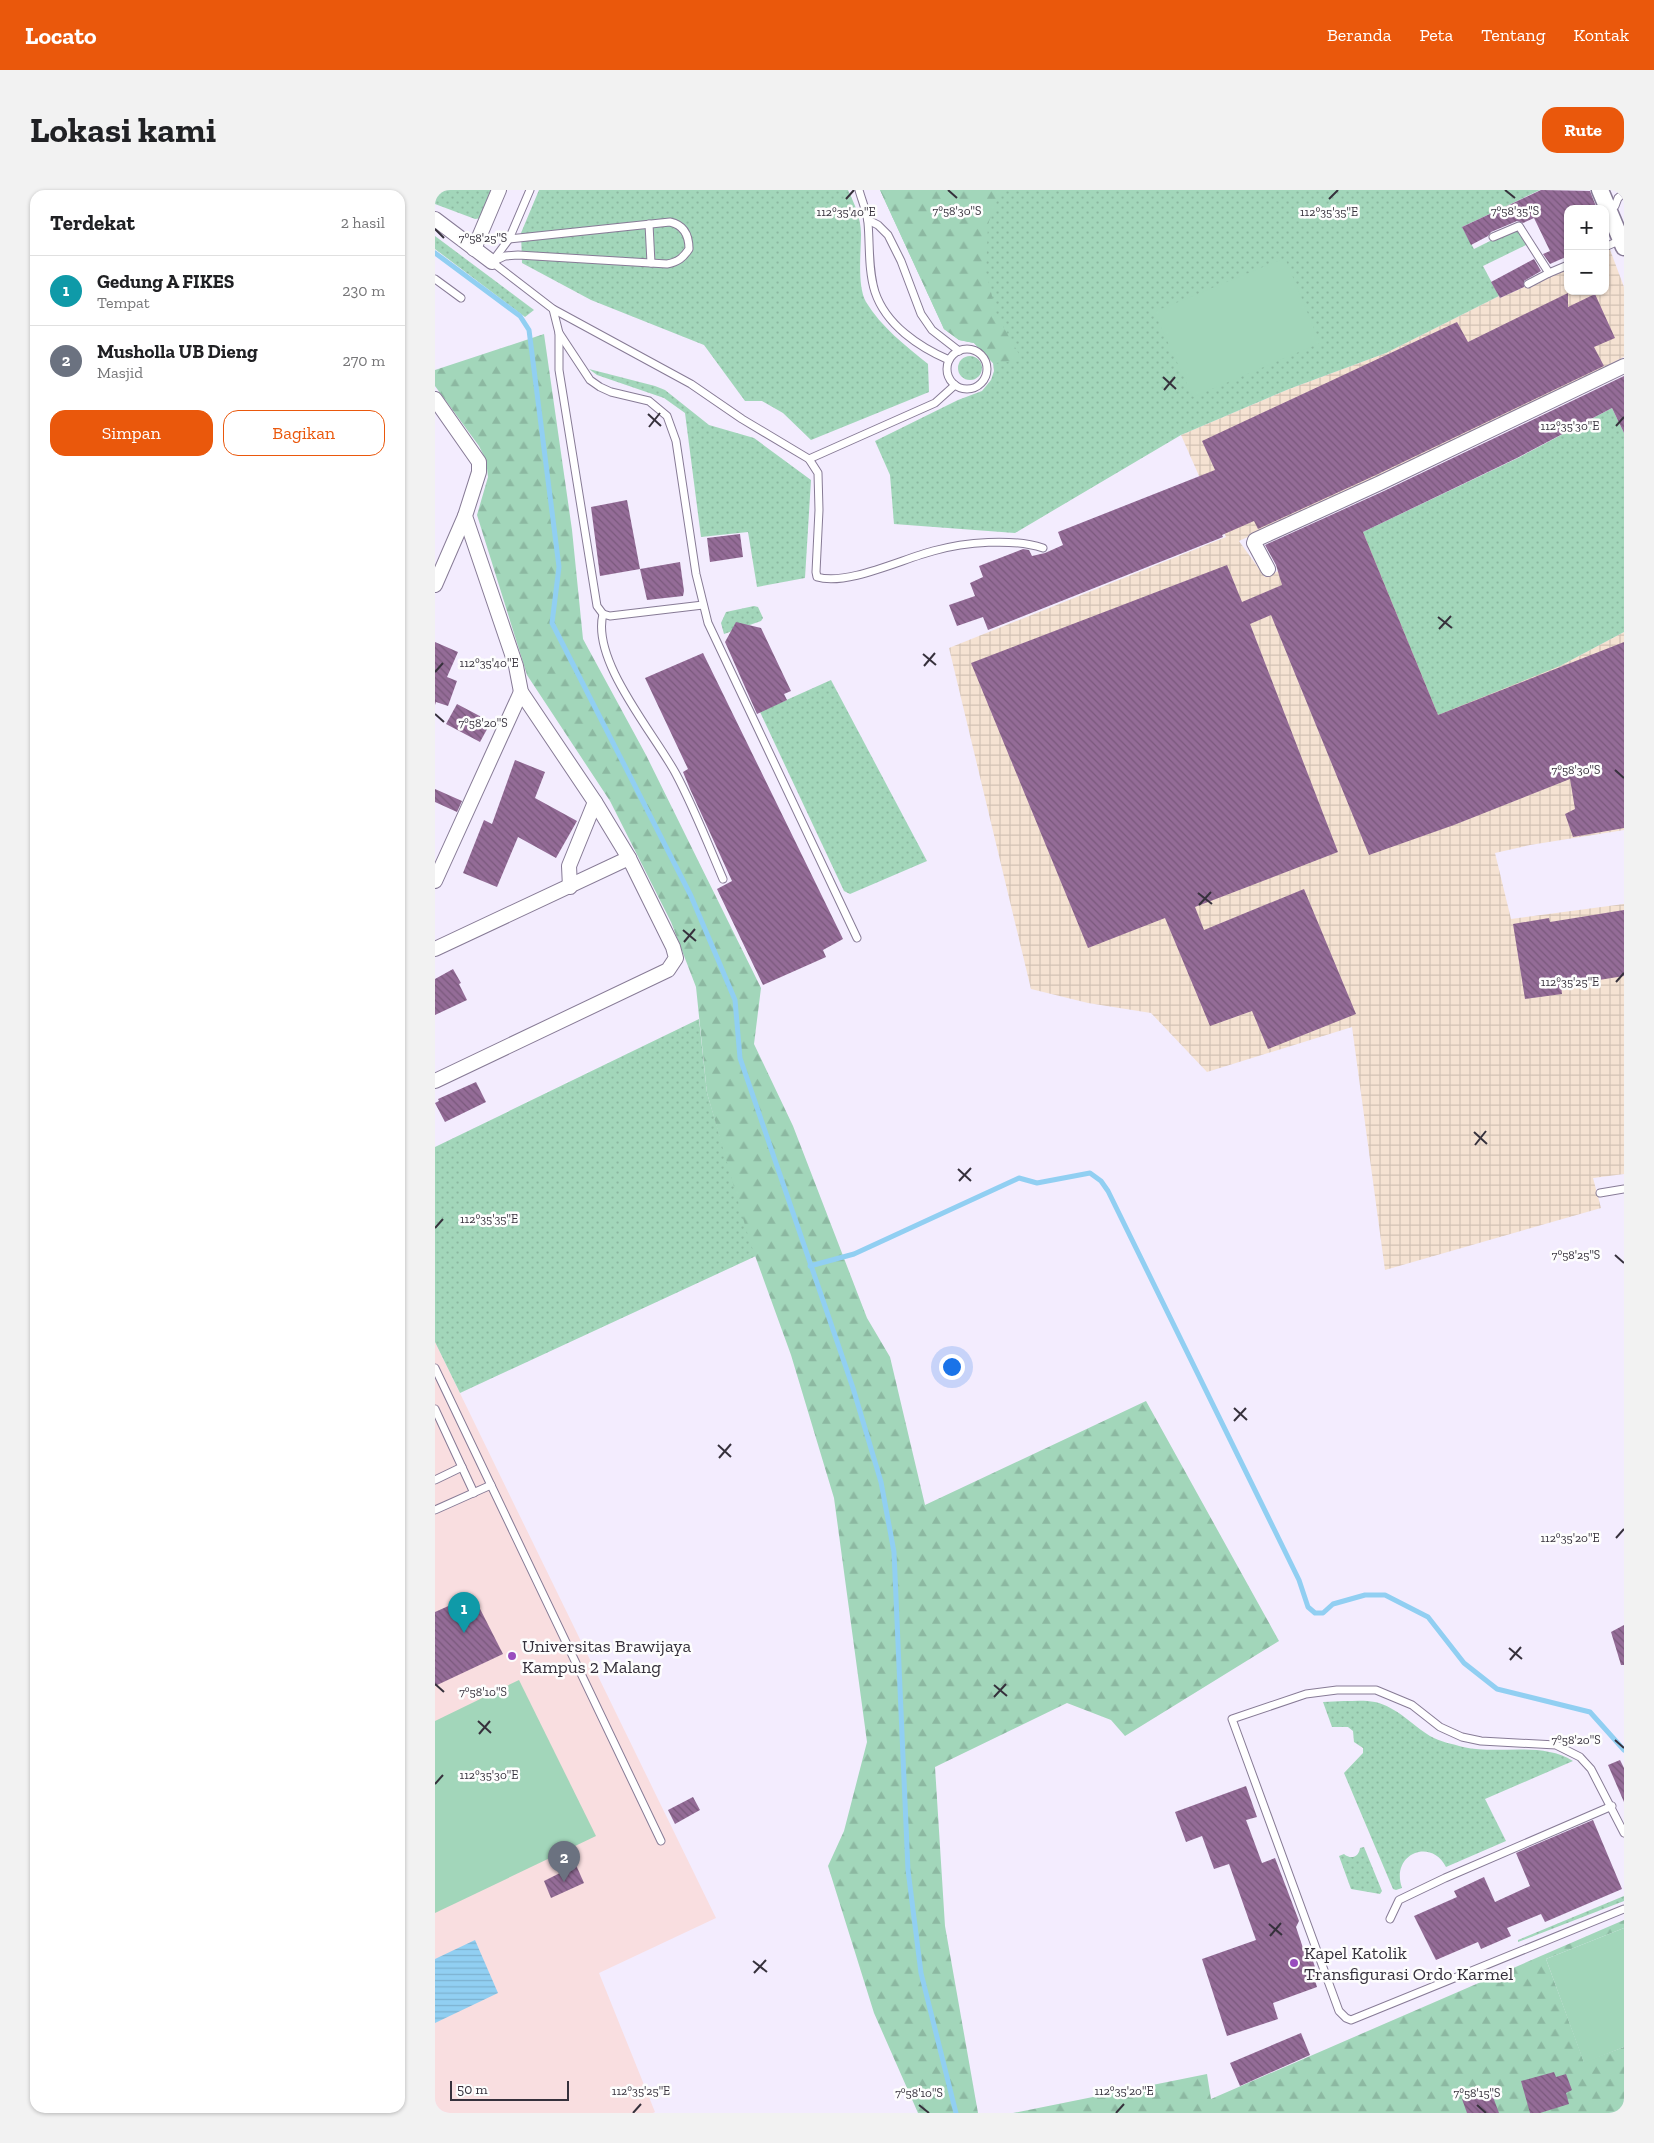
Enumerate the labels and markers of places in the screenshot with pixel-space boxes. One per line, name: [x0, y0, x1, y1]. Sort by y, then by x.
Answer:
pin: 1: [448, 1592, 480, 1633]
place label: Universitas Brawijaya Kampus 2 Malang: [522, 1635, 691, 1678]
marker: Universitas Brawijaya Kampus 2 Malang: [506, 1650, 518, 1662]
pin: 2: [548, 1841, 580, 1882]
place label: Kapel Katolik Transfigurasi Ordo Karmel: [1304, 1942, 1513, 1985]
marker: Kapel Katolik Transfigurasi Ordo Karmel: [1288, 1957, 1300, 1969]

